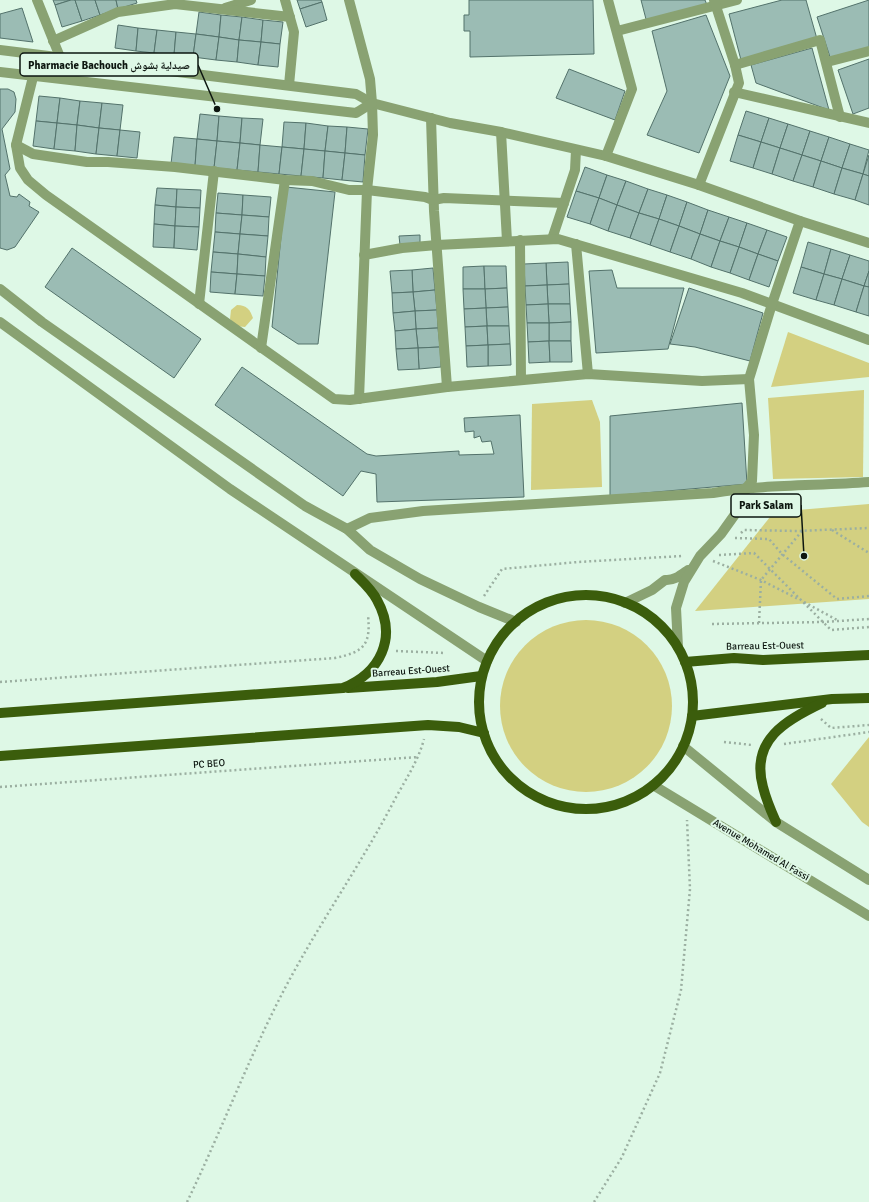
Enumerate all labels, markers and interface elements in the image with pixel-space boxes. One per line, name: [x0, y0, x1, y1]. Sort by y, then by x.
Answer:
callout: Pharmacie Bachouch صيدلية بشوش: [20, 53, 198, 76]
text: Pharmacie Bachouch صيدلية بشوش: [28, 59, 190, 73]
callout: Park Salam: [731, 494, 801, 517]
text: Park Salam: [739, 499, 793, 512]
street label: Barreau Est-Ouest: [726, 639, 805, 653]
street label: Barreau Est-Ouest: [372, 662, 451, 680]
street label: PC BEO: [193, 757, 226, 771]
street label: Avenue Mohamed Al Fassi: [711, 816, 811, 884]

